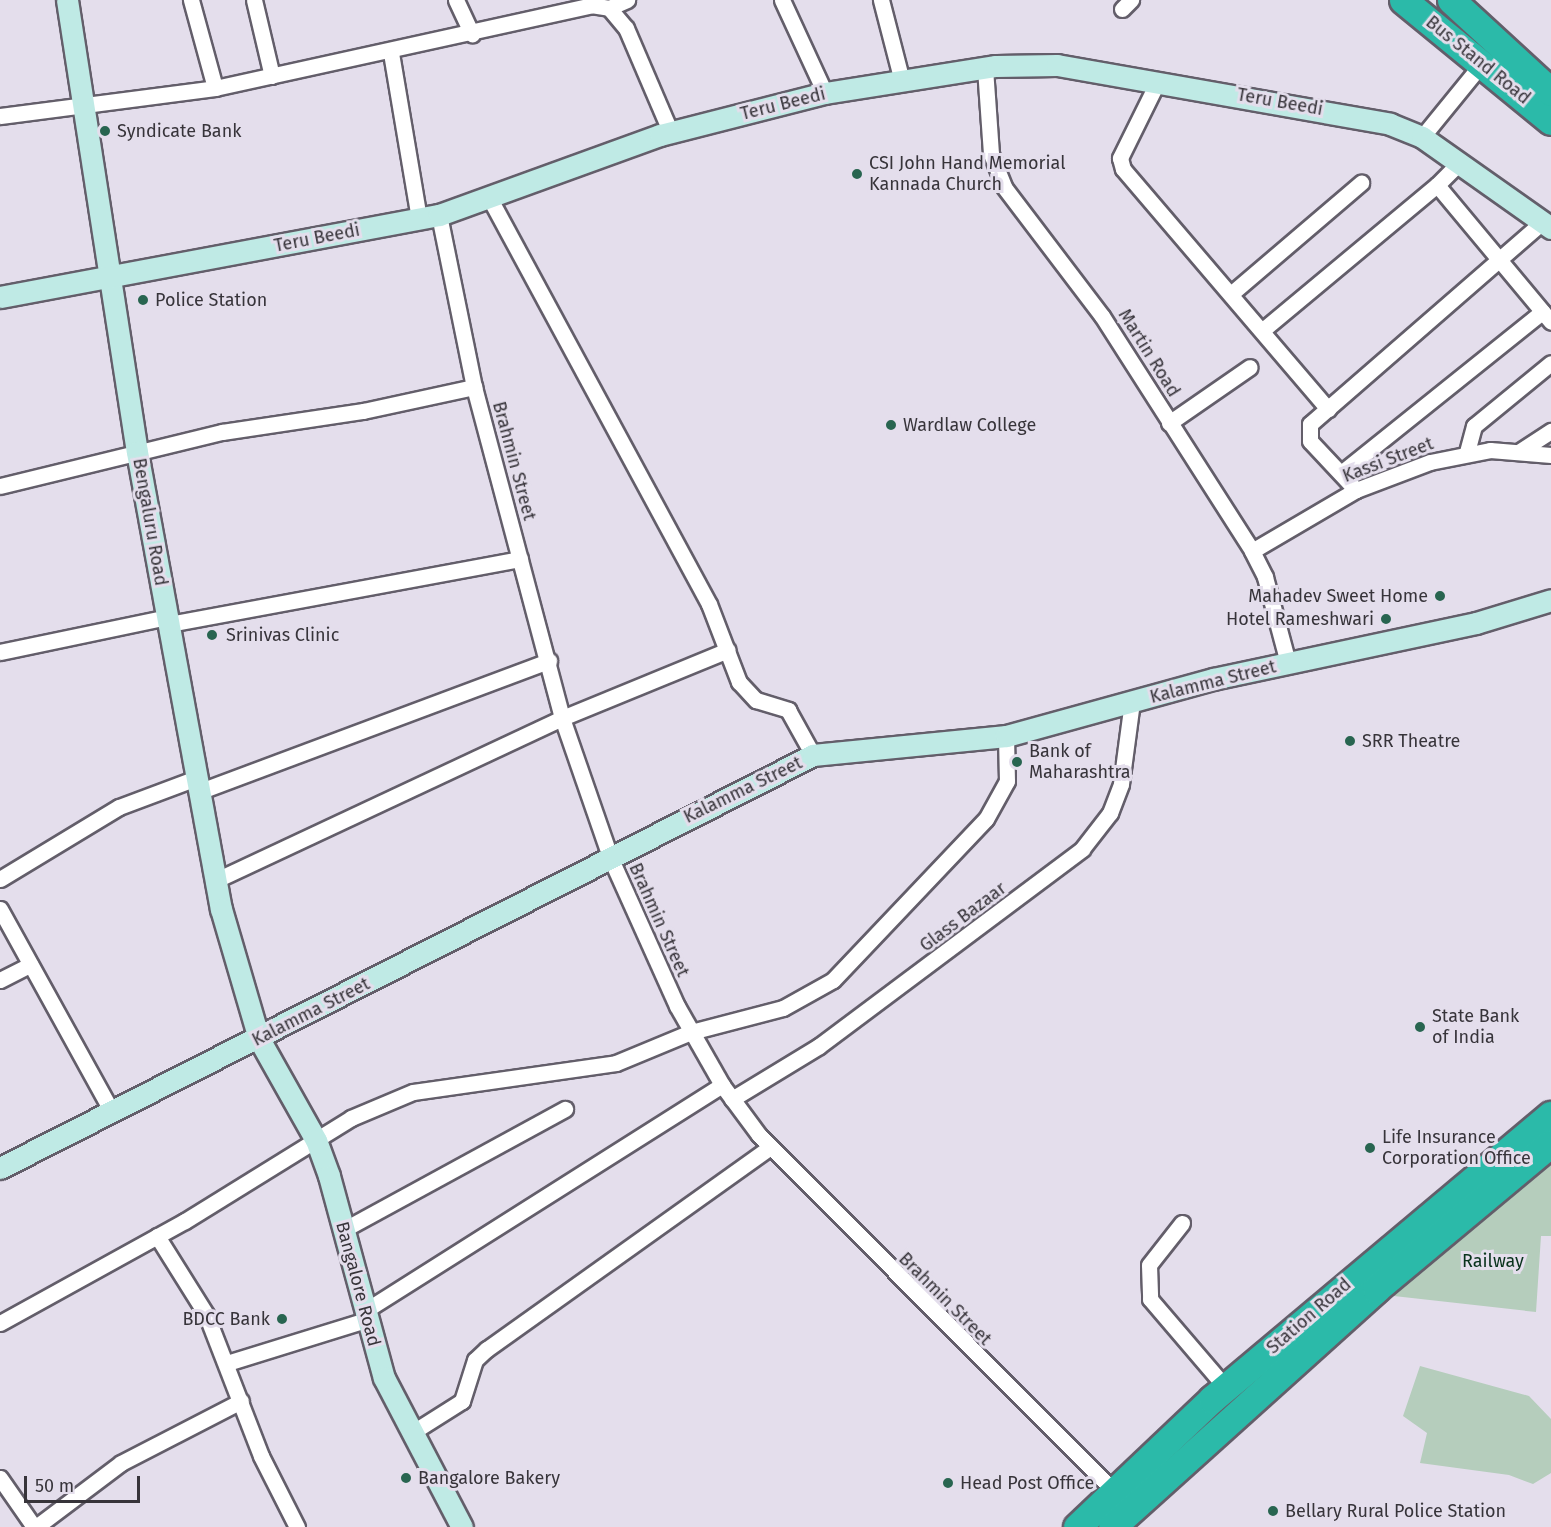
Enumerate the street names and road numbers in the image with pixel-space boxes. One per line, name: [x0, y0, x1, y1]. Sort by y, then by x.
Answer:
street label: Bus Stand Road: [1421, 11, 1535, 109]
street label: Teru Beedi: [738, 83, 828, 125]
street label: Teru Beedi: [1235, 84, 1325, 120]
street label: Teru Beedi: [272, 219, 362, 257]
street label: Martin Road: [1114, 305, 1184, 401]
street label: Brahmin Street: [488, 399, 540, 523]
street label: Kassi Street: [1340, 433, 1436, 487]
street label: Bengaluru Road: [128, 456, 172, 588]
street label: Kalamma Street: [1148, 656, 1278, 708]
street label: Kalamma Street: [680, 752, 806, 828]
street label: Brahmin Street: [624, 860, 694, 980]
street label: Glass Bazaar: [916, 878, 1010, 956]
street label: Kalamma Street: [248, 973, 374, 1051]
street label: Bangalore Road: [331, 1219, 385, 1349]
street label: Brahmin Street: [894, 1248, 996, 1350]
street label: Station Road: [1262, 1273, 1356, 1359]

